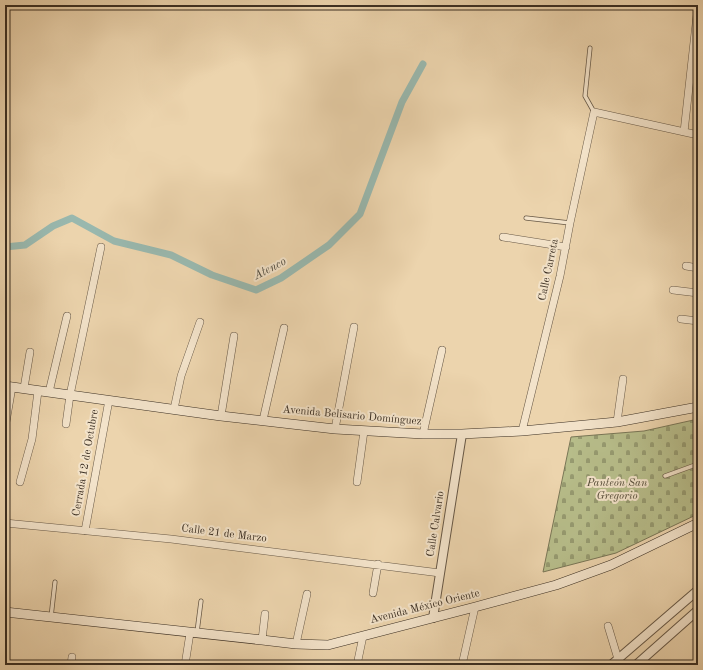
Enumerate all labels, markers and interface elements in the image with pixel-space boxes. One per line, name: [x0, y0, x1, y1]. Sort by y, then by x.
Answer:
street label: Calle Carreta: [537, 237, 561, 302]
water label: Atenco: [251, 255, 289, 283]
street label: Avenida Belisario Domínguez: [282, 404, 422, 428]
street label: Cerrada 12 de Octubre: [71, 409, 101, 517]
park label: Panteón San Gregorio: [586, 478, 648, 502]
street label: Calle Calvario: [425, 490, 447, 558]
street label: Calle 21 de Marzo: [181, 523, 267, 545]
street label: Avenida México Oriente: [369, 588, 481, 626]

